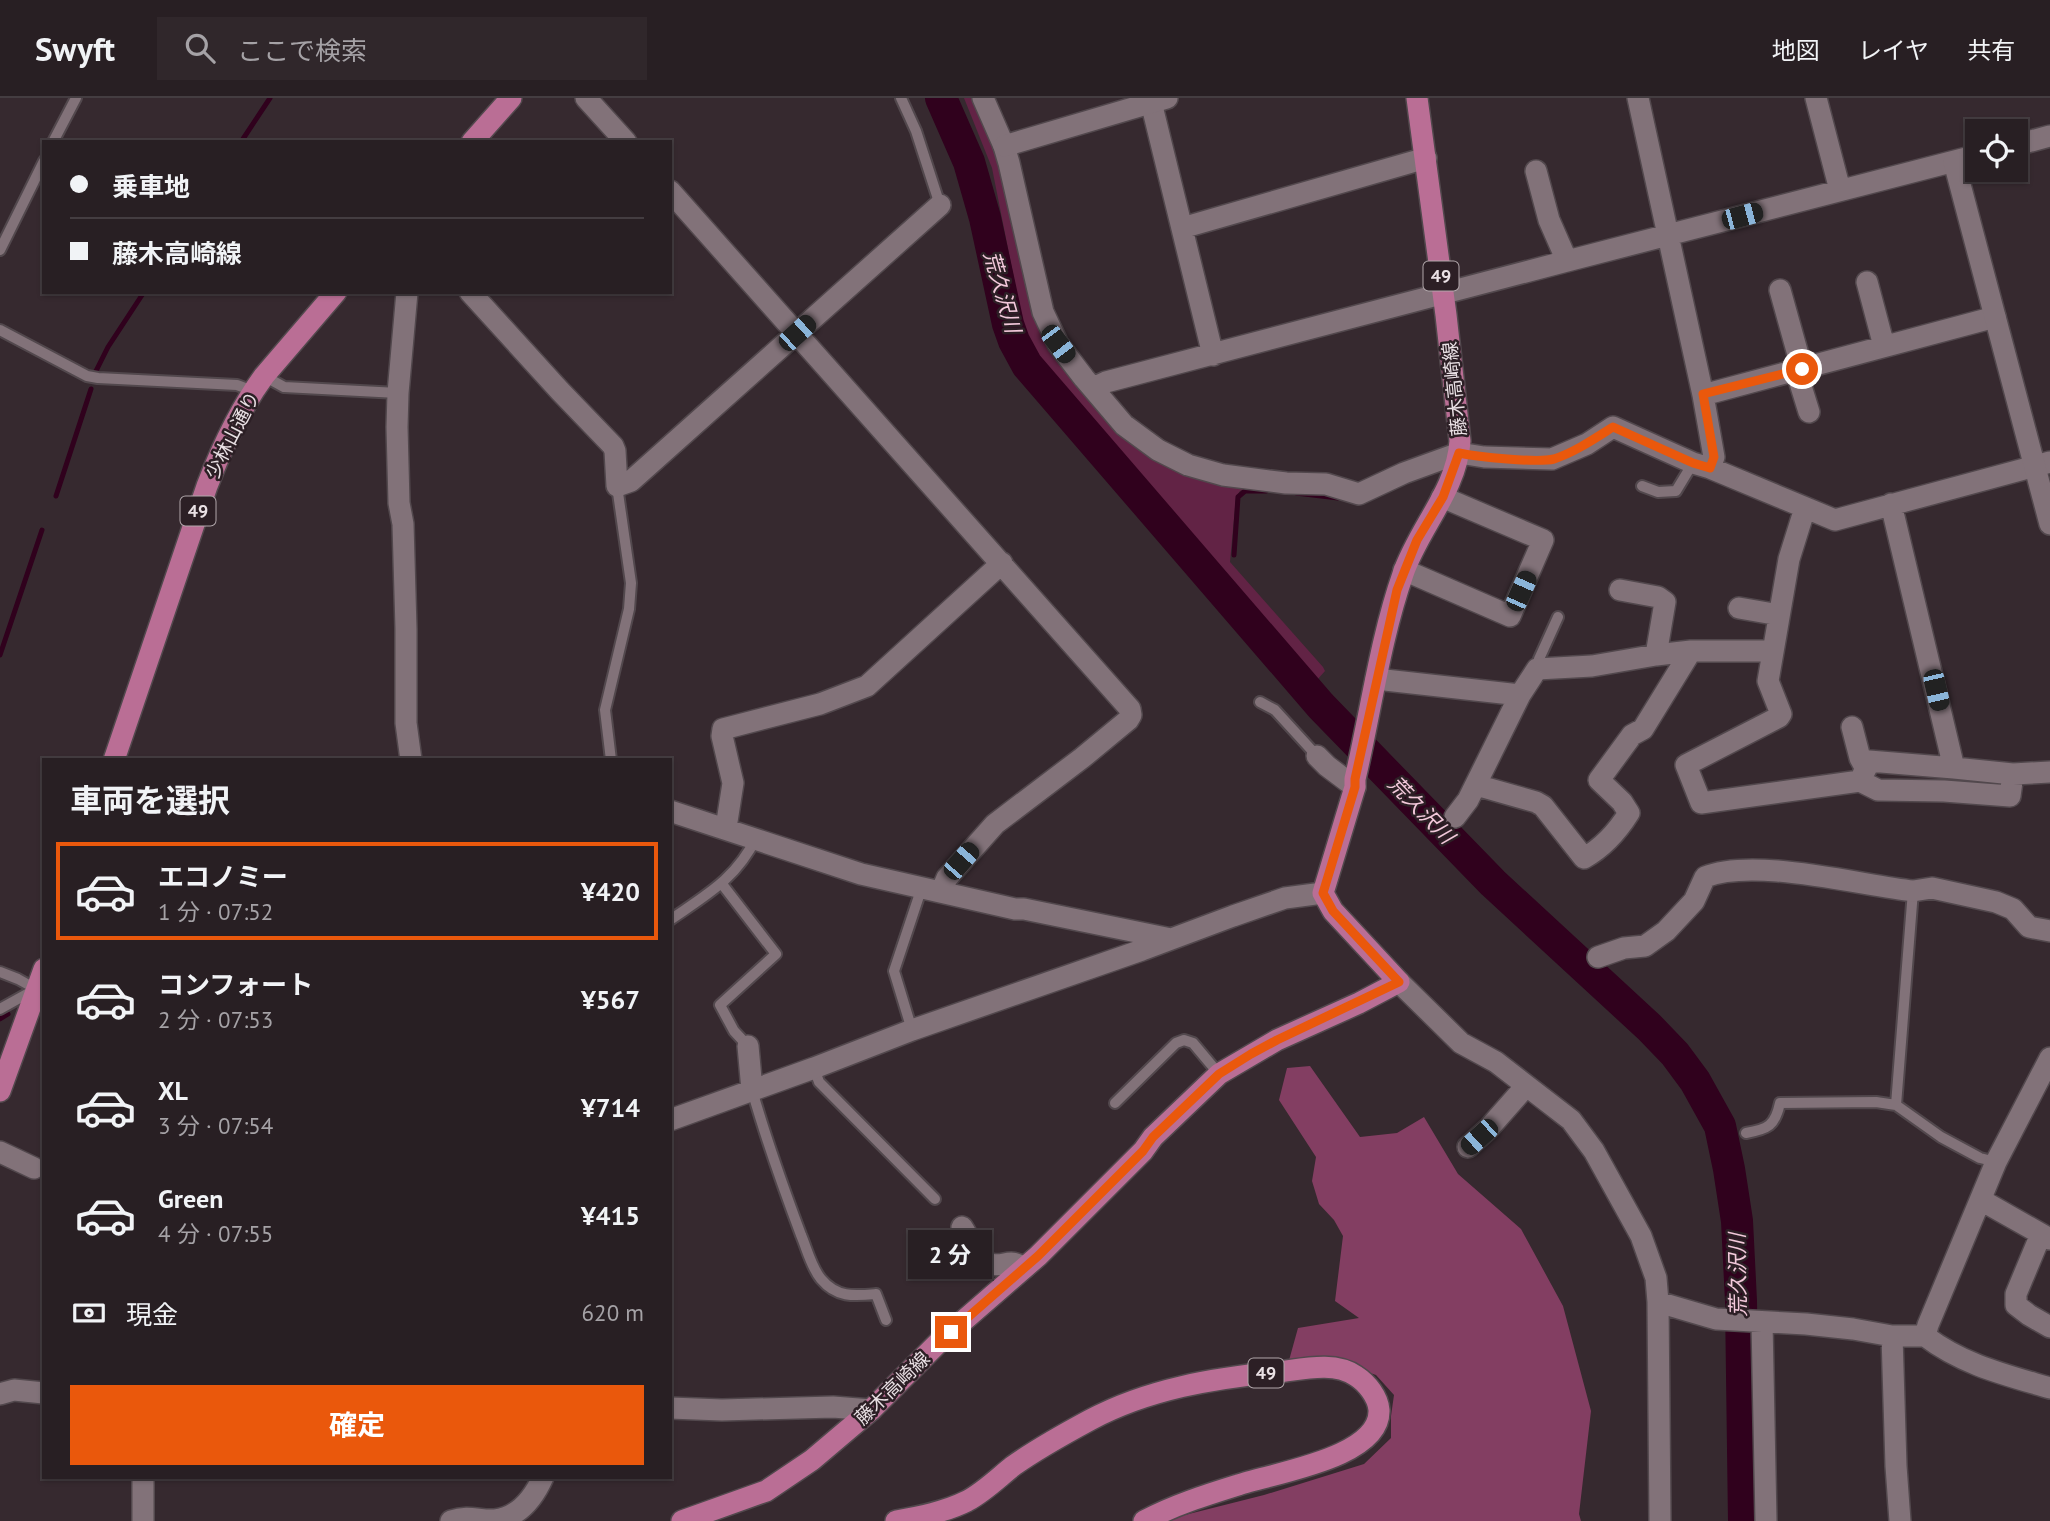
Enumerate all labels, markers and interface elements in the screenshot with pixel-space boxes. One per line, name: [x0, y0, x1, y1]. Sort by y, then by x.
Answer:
search box: [157, 17, 647, 80]
text: Swyft: [35, 27, 115, 70]
icon: search: [181, 29, 219, 67]
text: ここで検索: [237, 34, 367, 67]
text: 地図: [1772, 35, 1820, 66]
text: レイヤ: [1858, 35, 1929, 66]
text: 共有: [1967, 35, 2015, 66]
map controls: [1965, 119, 2028, 182]
button: locate: [1965, 119, 2028, 182]
text: 乗車地: [112, 170, 190, 203]
car: [1719, 200, 1766, 232]
text: 藤木高崎線: [112, 237, 242, 270]
water label: 荒久沢川: [978, 248, 1028, 338]
road number: 49: [1424, 261, 1458, 290]
car: [775, 311, 820, 355]
car: [1037, 321, 1080, 367]
street label: 藤木高崎線: [1437, 340, 1471, 438]
route start: [1786, 353, 1818, 385]
street label: 少林山通り: [200, 387, 264, 483]
road number: 49: [180, 496, 216, 526]
car: [1503, 568, 1540, 614]
car: [1922, 667, 1951, 713]
water label: 荒久沢川: [1382, 770, 1462, 851]
text: 車両を選択: [70, 779, 230, 821]
car: [940, 838, 983, 884]
icon: car: [74, 860, 137, 923]
text: エコノミー: [158, 860, 288, 893]
text: ¥420: [581, 875, 640, 908]
text: 1 分 · 07:52: [158, 897, 273, 926]
icon: car: [74, 968, 137, 1031]
text: コンフォート: [158, 968, 313, 1001]
text: ¥567: [581, 983, 640, 1016]
text: 2 分 · 07:53: [158, 1005, 273, 1034]
text: XL: [158, 1074, 188, 1107]
icon: car: [74, 1076, 137, 1139]
text: ¥714: [581, 1091, 640, 1124]
text: 3 分 · 07:54: [158, 1111, 273, 1140]
car: [1457, 1115, 1502, 1159]
text: Green: [158, 1182, 223, 1215]
icon: car: [74, 1184, 137, 1247]
text: ¥415: [581, 1199, 640, 1232]
text: 4 分 · 07:55: [158, 1219, 273, 1248]
callout: 2 分: [909, 1230, 993, 1280]
water label: 荒久沢川: [1723, 1231, 1752, 1317]
text: 2 分: [929, 1240, 971, 1269]
icon: cash: [70, 1294, 108, 1332]
text: 現金: [126, 1298, 178, 1331]
text: 620 m: [582, 1298, 644, 1327]
route end: [935, 1316, 967, 1348]
street label: 藤木高崎線: [849, 1346, 935, 1430]
road number: 49: [1248, 1358, 1284, 1388]
button: 確定: [70, 1385, 644, 1465]

